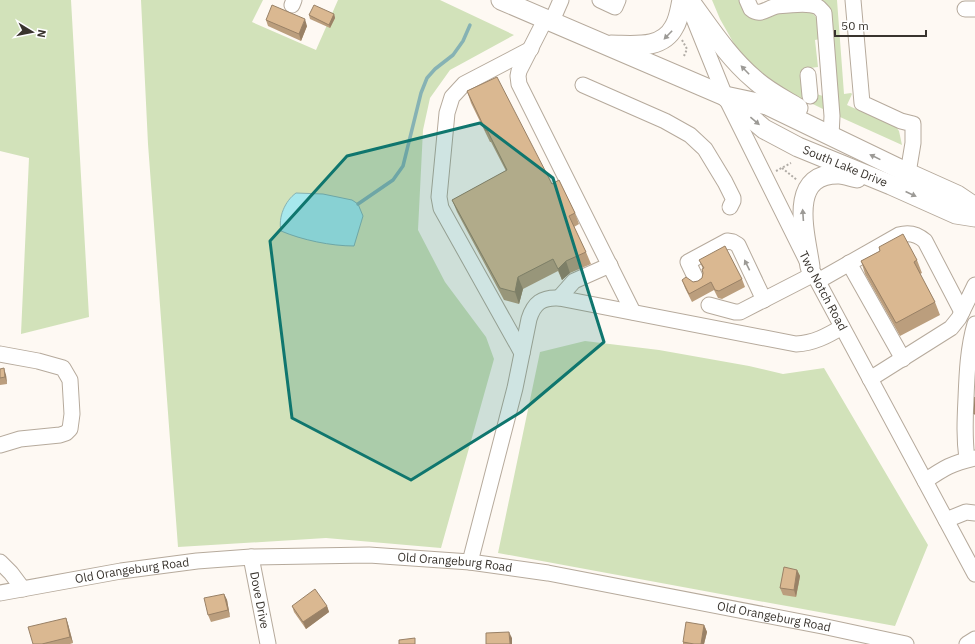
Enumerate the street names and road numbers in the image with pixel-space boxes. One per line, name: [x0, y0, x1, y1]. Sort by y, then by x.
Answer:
street label: South Lake Drive: [801, 142, 890, 190]
street label: Two Notch Road: [796, 249, 851, 333]
street label: Old Orangeburg Road: [397, 549, 513, 575]
street label: Old Orangeburg Road: [74, 554, 190, 586]
street label: Dove Drive: [247, 570, 273, 630]
street label: Old Orangeburg Road: [716, 598, 832, 635]

